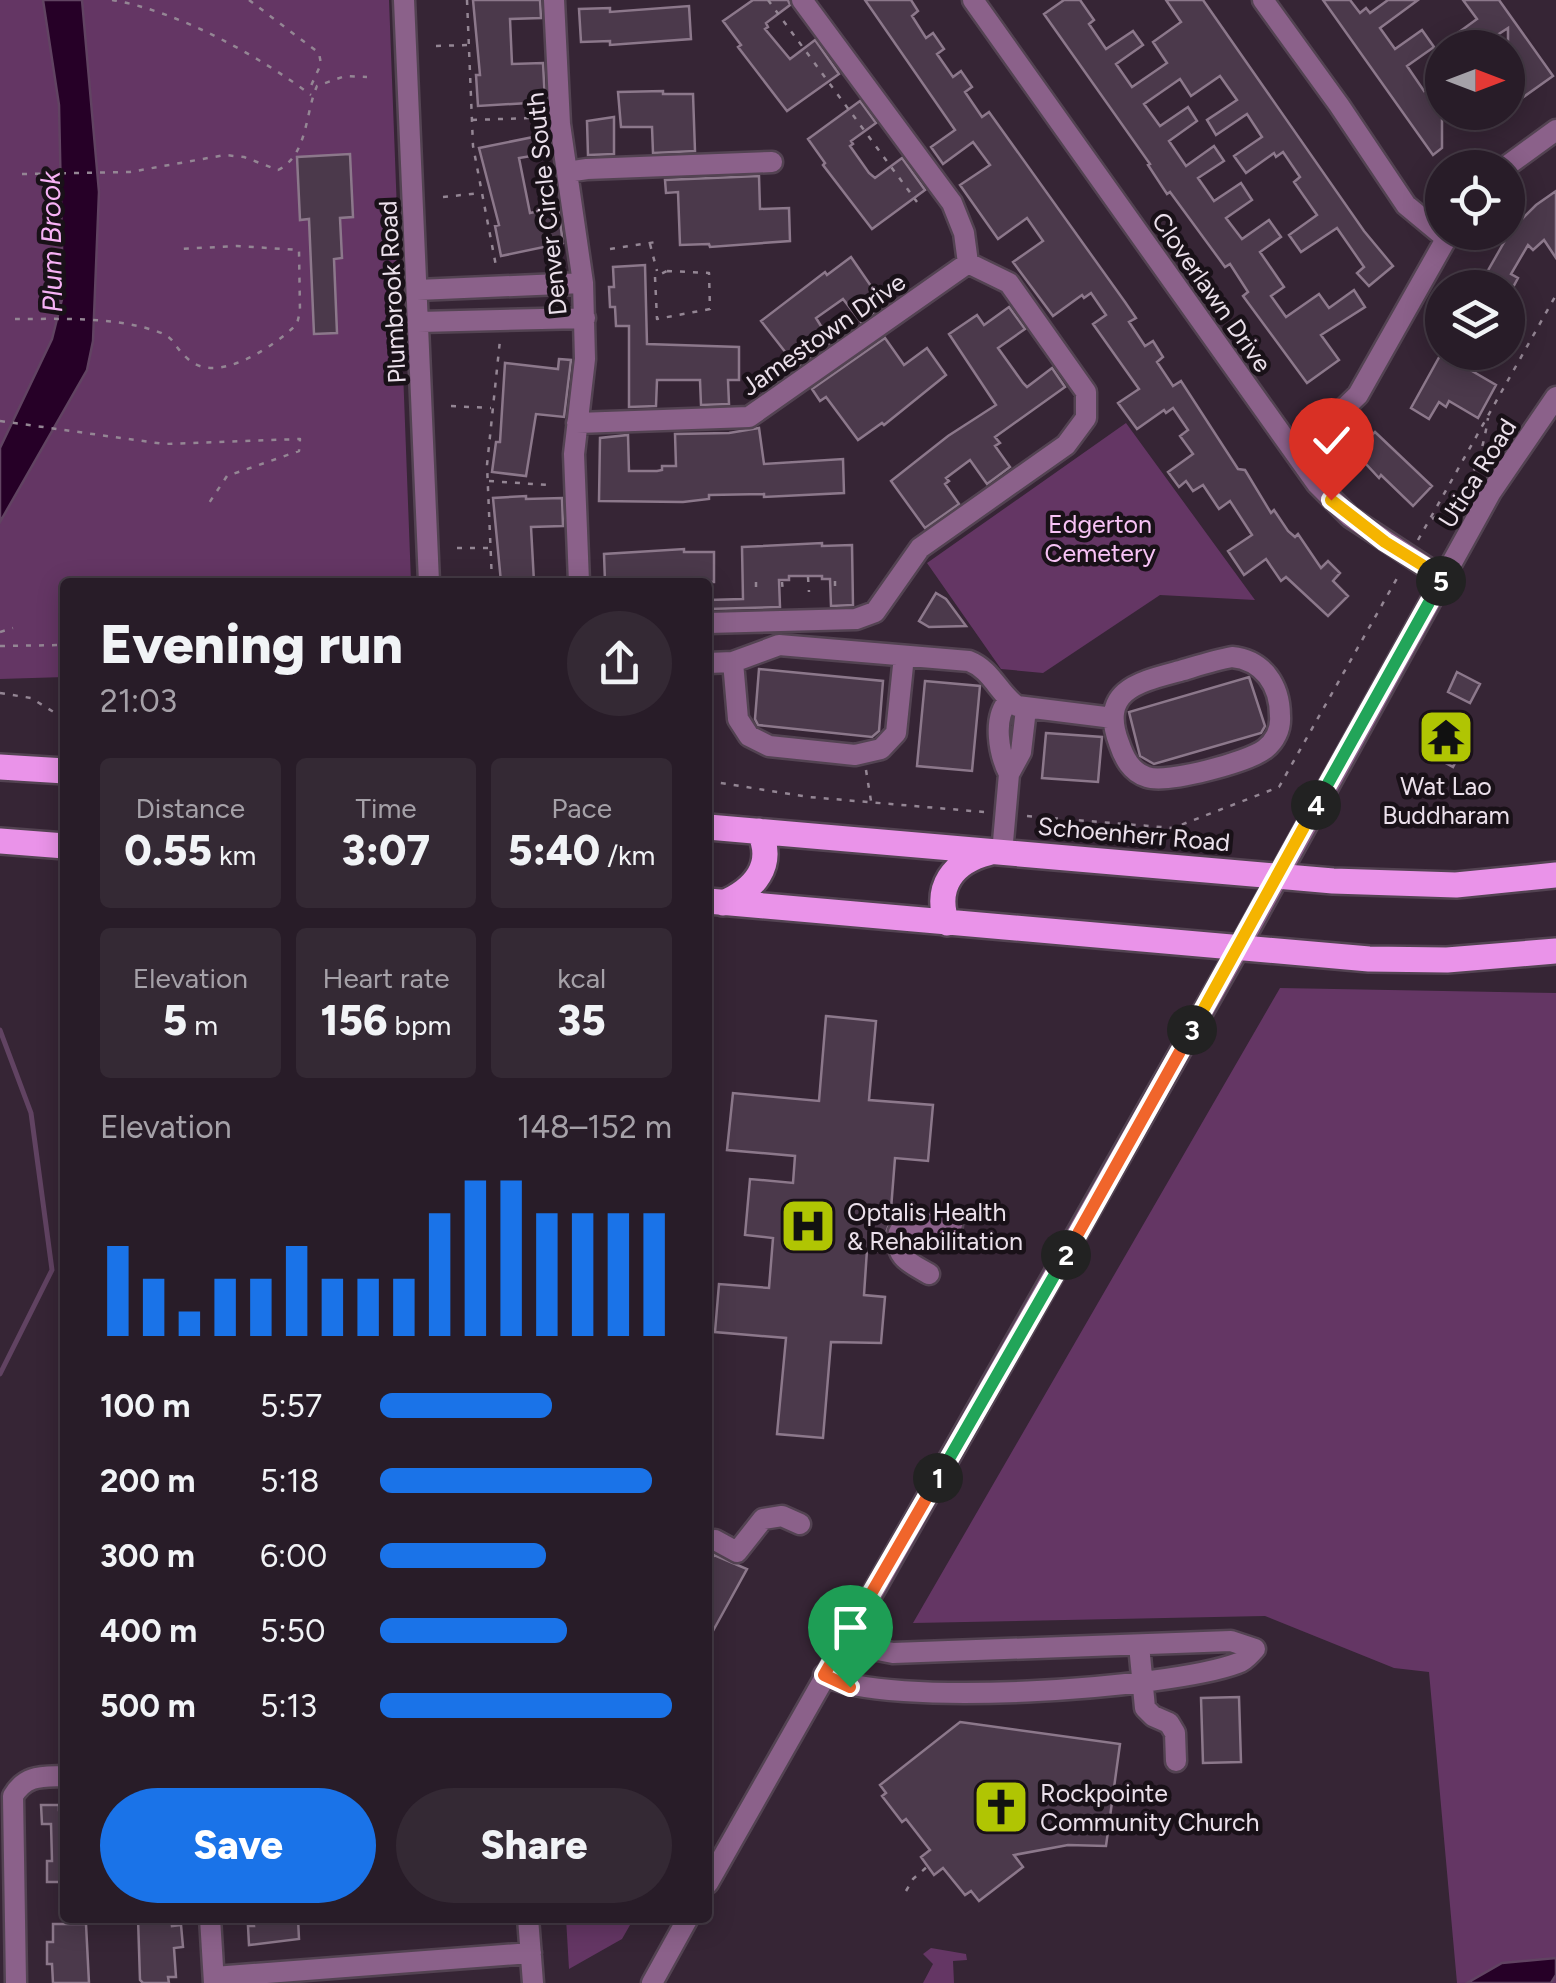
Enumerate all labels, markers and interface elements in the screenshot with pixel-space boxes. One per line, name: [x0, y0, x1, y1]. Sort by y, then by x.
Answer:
north arrow: [1425, 30, 1525, 130]
map controls: [1425, 30, 1525, 370]
street label: Denver Circle South: [519, 91, 573, 317]
button: locate: [1425, 150, 1525, 250]
water label: Plum Brook: [33, 170, 69, 313]
street label: Plumbrook Road: [372, 200, 412, 384]
street label: Cloverlawn Drive: [1146, 206, 1278, 378]
street label: Jamestown Drive: [735, 266, 911, 402]
button: layers: [1425, 270, 1525, 370]
pin: [1289, 398, 1374, 501]
icon: check: [1304, 413, 1359, 468]
street label: Utica Road: [1432, 413, 1522, 533]
park label: Edgerton Cemetery: [1044, 509, 1156, 568]
pin: 5: [1416, 556, 1466, 606]
text: 5: [1433, 564, 1449, 598]
text: Evening run: [100, 611, 403, 677]
button: share: [567, 611, 672, 716]
text: 21:03: [100, 682, 177, 720]
temple icon: Wat Lao Buddharam: [1416, 707, 1476, 767]
place label: Wat Lao Buddharam: [1382, 771, 1510, 830]
pin: 4: [1291, 780, 1341, 830]
text: 4: [1307, 788, 1325, 822]
text: Distance: [135, 791, 245, 825]
text: Time: [355, 791, 417, 825]
text: Pace: [551, 791, 612, 825]
street label: Schoenherr Road: [1036, 811, 1232, 857]
text: 0.55: [124, 825, 212, 876]
text: 3:07: [342, 825, 430, 876]
text: 5:40: [508, 825, 600, 876]
text: km: [212, 838, 256, 872]
text: /km: [600, 838, 655, 872]
text: Elevation: [133, 961, 248, 995]
text: Heart rate: [322, 961, 450, 995]
text: kcal: [557, 961, 606, 995]
text: 5: [163, 995, 187, 1046]
text: 156: [321, 995, 388, 1046]
text: 35: [558, 995, 606, 1046]
pin: 3: [1167, 1005, 1217, 1055]
text: m: [187, 1008, 218, 1042]
text: bpm: [388, 1008, 451, 1042]
text: 3: [1184, 1013, 1200, 1047]
text: Elevation: [100, 1108, 232, 1146]
text: 148–152 m: [517, 1108, 672, 1146]
hospital icon: Optalis Health & Rehabilitation: [778, 1196, 838, 1256]
place label: Optalis Health & Rehabilitation: [847, 1197, 1023, 1256]
pin: 2: [1041, 1230, 1091, 1280]
text: 2: [1058, 1238, 1074, 1272]
text: 100 m: [100, 1387, 191, 1425]
text: 5:57: [260, 1387, 322, 1425]
pin: 1: [913, 1453, 963, 1503]
text: 1: [932, 1461, 944, 1495]
text: 200 m: [100, 1462, 196, 1500]
text: 5:18: [260, 1462, 319, 1500]
text: 300 m: [100, 1537, 195, 1575]
text: 6:00: [260, 1537, 327, 1575]
pin: [808, 1585, 893, 1688]
icon: arrive: [823, 1600, 878, 1655]
text: 400 m: [100, 1612, 197, 1650]
text: 5:50: [260, 1612, 325, 1650]
text: 500 m: [100, 1687, 196, 1725]
text: 5:13: [260, 1687, 317, 1725]
church icon: Rockpointe Community Church: [971, 1777, 1031, 1837]
place label: Rockpointe Community Church: [1040, 1778, 1259, 1837]
button: Save: [100, 1788, 376, 1903]
button: Share: [396, 1788, 672, 1903]

